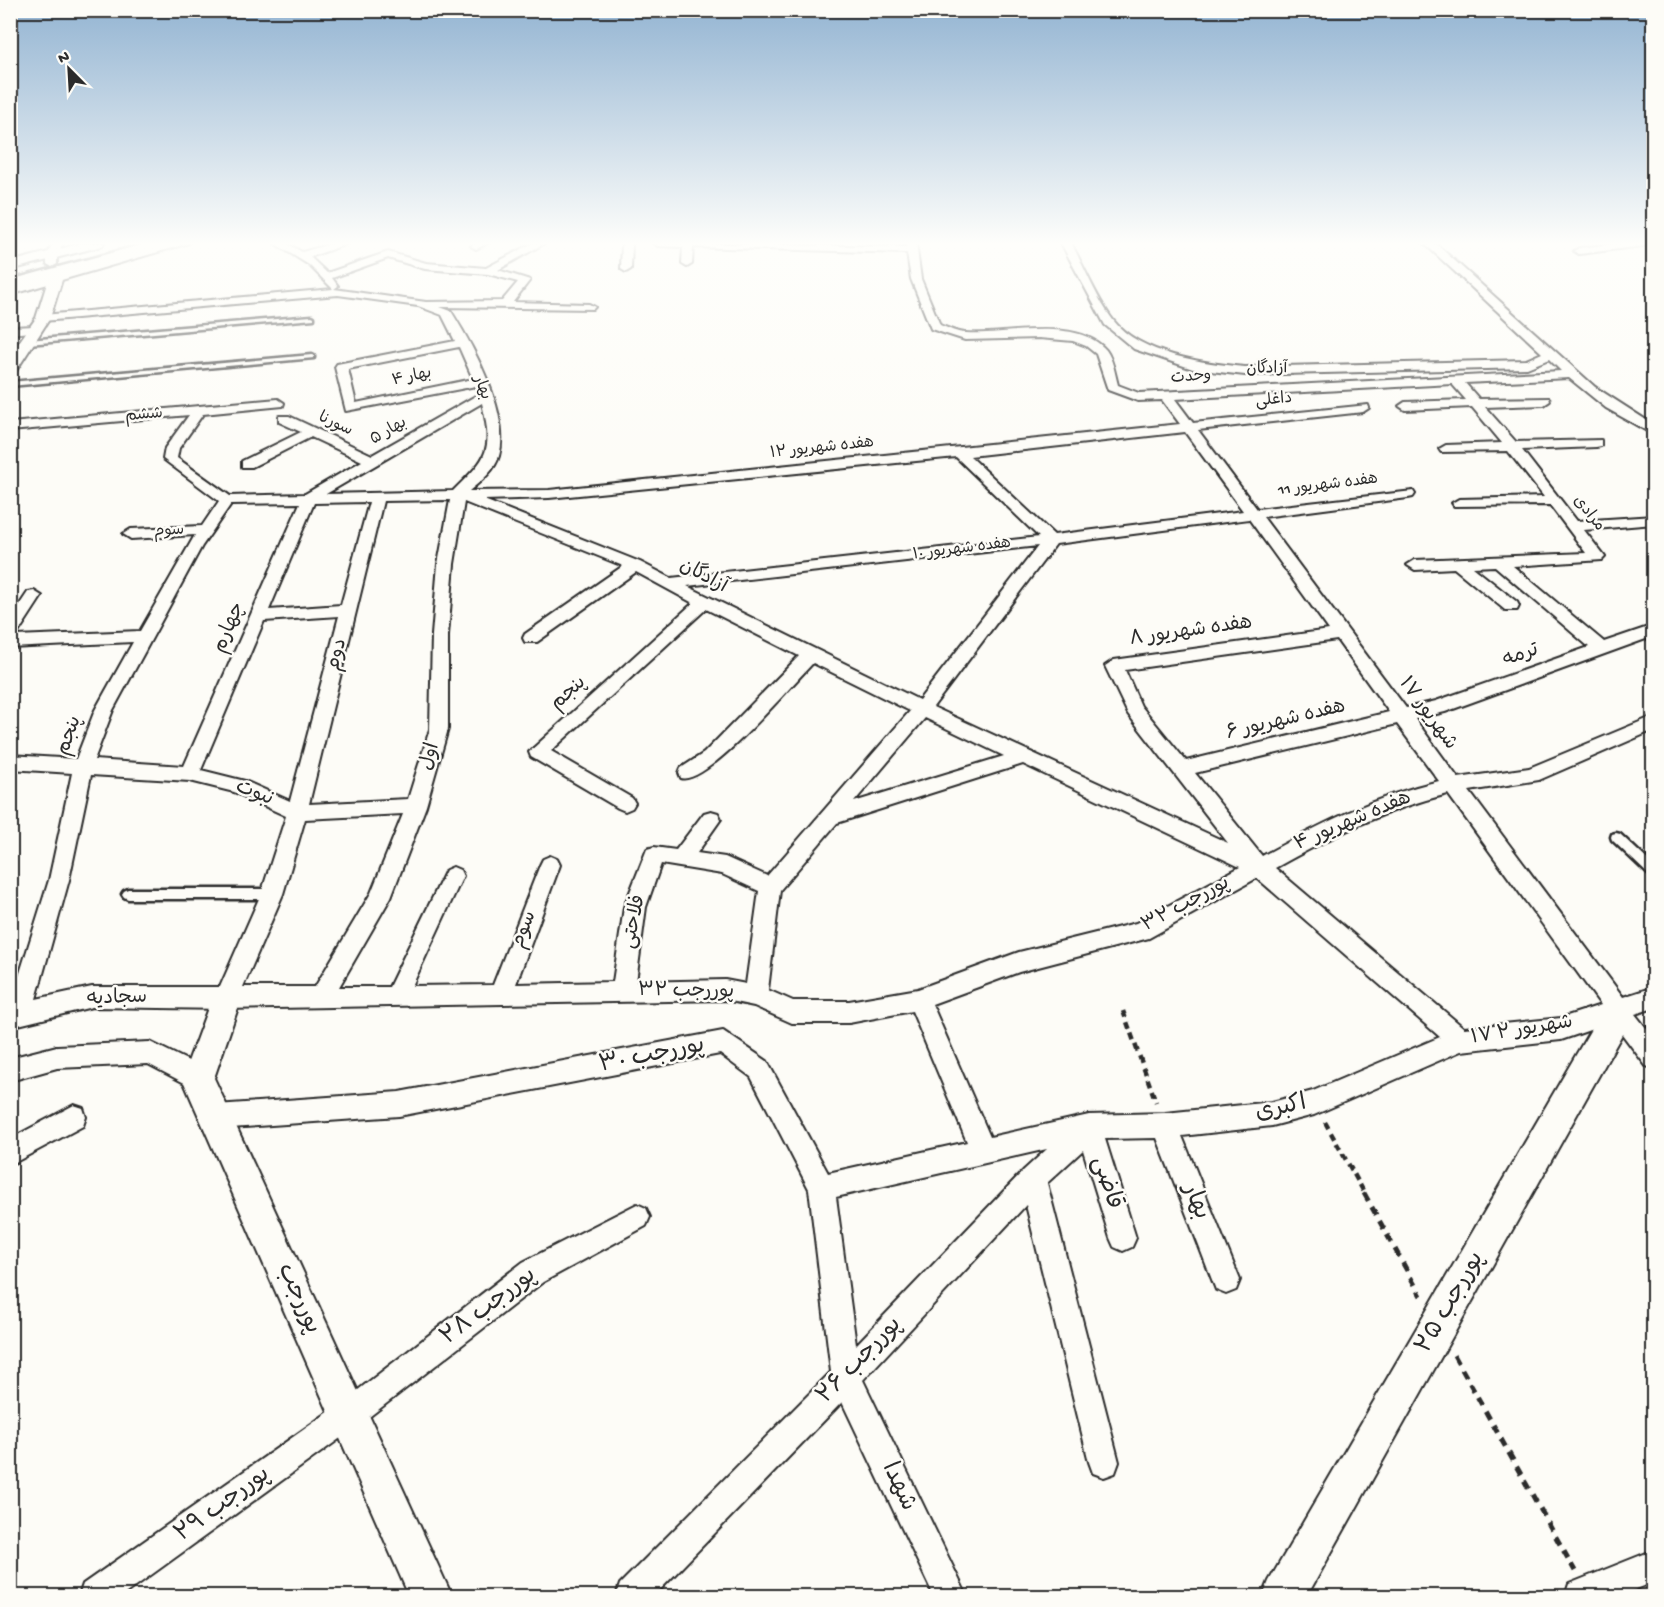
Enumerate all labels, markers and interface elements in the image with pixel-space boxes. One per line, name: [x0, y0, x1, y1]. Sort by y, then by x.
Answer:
north arrow: [39, 39, 99, 99]
text: N: [56, 47, 73, 69]
street label: آزادگان: [1246, 357, 1289, 380]
street label: بهار ۴: [390, 365, 434, 391]
street label: وحدت: [1170, 367, 1212, 389]
street label: بهار: [467, 371, 494, 403]
street label: داغلی: [1255, 390, 1293, 412]
street label: ششم: [124, 405, 164, 427]
street label: سورنا: [315, 409, 355, 441]
street label: بهار ۵: [367, 414, 411, 450]
street label: هفده شهریور ۱۲: [769, 434, 875, 464]
street label: هفده شهریور 11: [1276, 470, 1379, 502]
street label: مرادی: [1568, 492, 1608, 536]
street label: سوم: [153, 521, 185, 543]
street label: هفده شهریور ۱۰: [912, 535, 1012, 565]
street label: آزادگان: [675, 552, 733, 600]
street label: چهارم: [208, 599, 251, 657]
street label: هفده شهریور ۸: [1128, 612, 1254, 652]
street label: دوم: [323, 636, 354, 674]
street label: ترمه: [1500, 639, 1542, 673]
street label: پنجم: [546, 672, 592, 716]
street label: ۱۷ شهریور: [1393, 673, 1461, 755]
street label: هفده شهریور ۶: [1224, 696, 1348, 746]
street label: پنجم: [52, 713, 88, 759]
street label: اول: [415, 740, 446, 773]
street label: نبوت: [232, 776, 276, 812]
street label: هفده شهریور ۴: [1291, 787, 1415, 857]
street label: پوررجب ۳۲: [1138, 872, 1234, 938]
street label: فلاحتی: [617, 893, 652, 951]
street label: سوم: [507, 908, 543, 952]
street label: پوررجب ۳۲: [638, 980, 734, 1004]
street label: سجادیه: [86, 985, 147, 1012]
street label: ۱۷ شهریور ۲: [1469, 1012, 1575, 1050]
street label: پوررجب ۳۰: [597, 1032, 707, 1080]
street label: اکبری: [1253, 1089, 1309, 1129]
street label: قاضی: [1084, 1153, 1128, 1213]
street label: بهار: [1174, 1178, 1215, 1224]
street label: پوررجب ۲۵: [1410, 1247, 1492, 1359]
street label: پوررجب: [270, 1259, 326, 1339]
street label: پوررجب ۲۸: [435, 1262, 543, 1352]
street label: پوررجب ۲۶: [811, 1311, 909, 1411]
street label: شهدا: [874, 1458, 922, 1516]
street label: پوررجب ۲۹: [170, 1461, 276, 1549]

